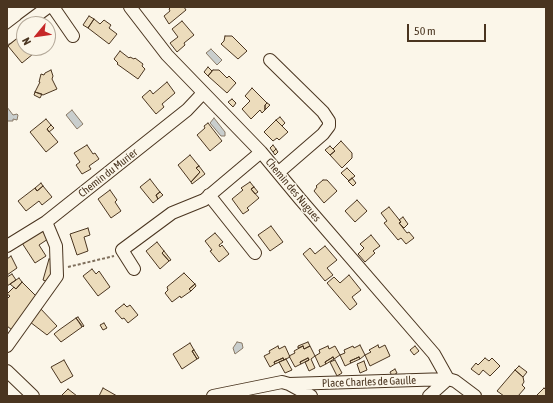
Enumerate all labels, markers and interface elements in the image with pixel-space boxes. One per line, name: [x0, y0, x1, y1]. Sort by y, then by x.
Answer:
north arrow: [16, 16, 56, 56]
scale bar: [409, 16, 488, 42]
text: 50 m: [414, 24, 436, 38]
text: N: [20, 36, 33, 47]
street label: Chemin du Murier: [76, 146, 140, 200]
street label: Chemin des Nugues: [263, 156, 323, 224]
street label: Place Charles de Gaulle: [322, 374, 416, 390]

